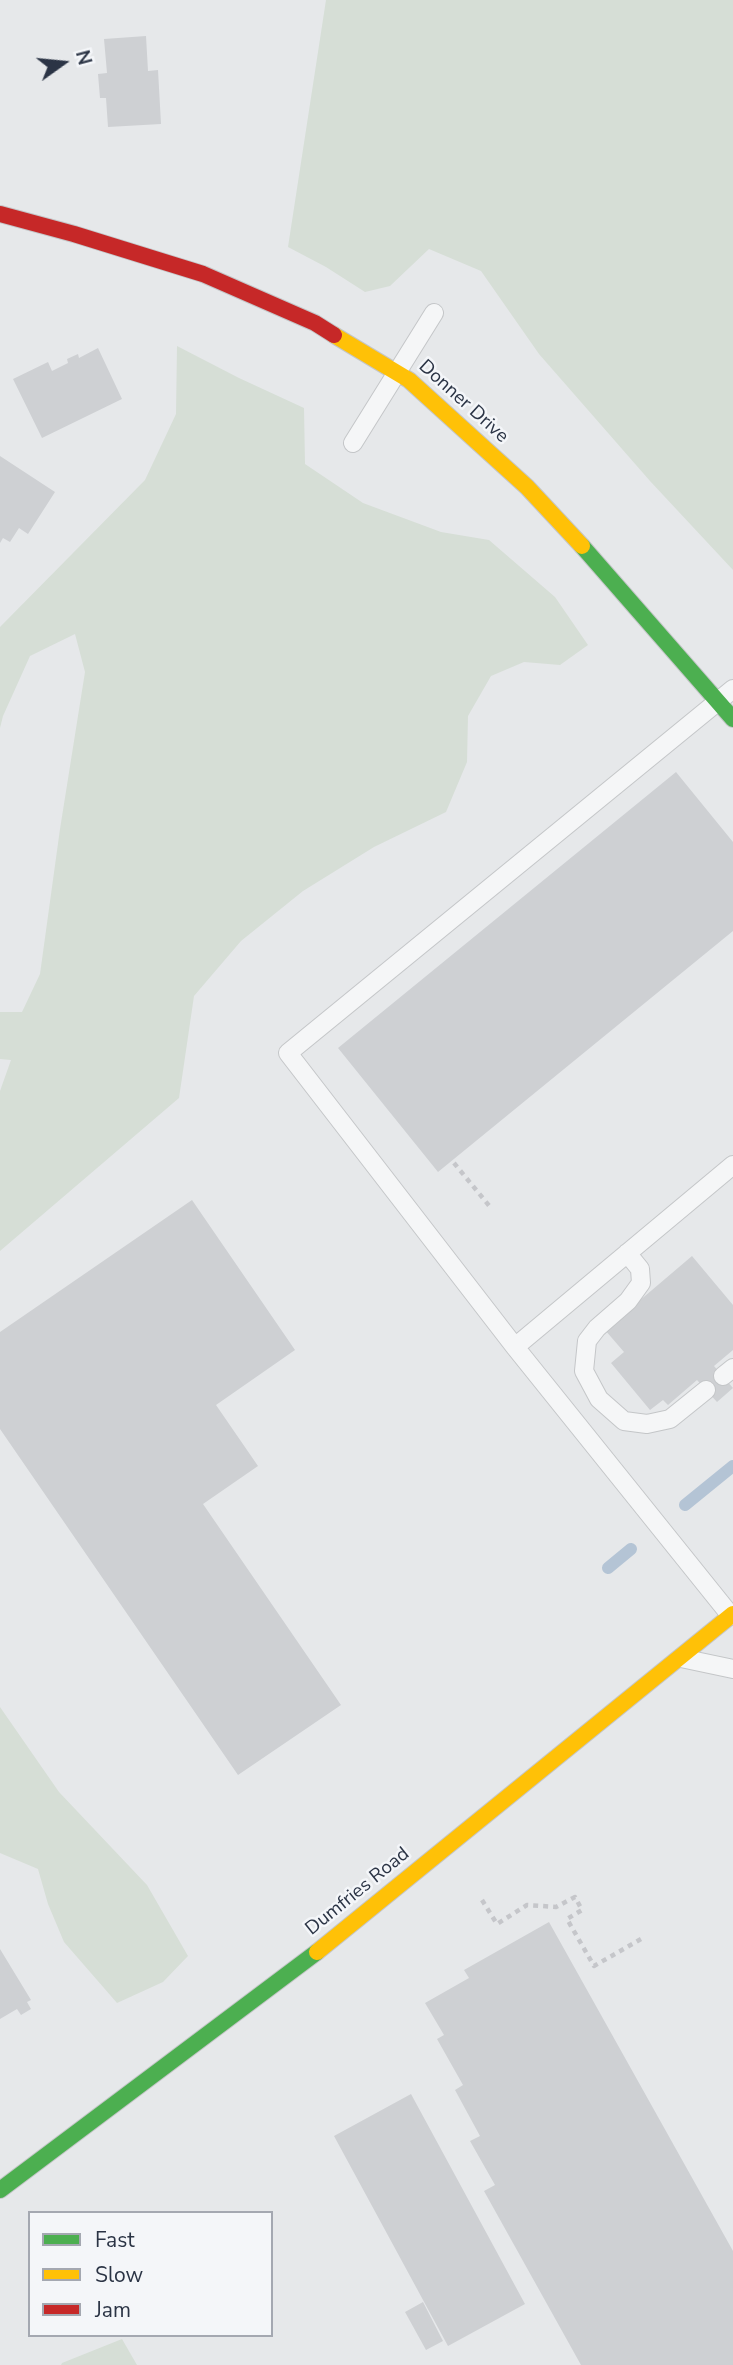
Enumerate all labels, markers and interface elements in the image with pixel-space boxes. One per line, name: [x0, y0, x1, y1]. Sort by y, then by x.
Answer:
north arrow: [28, 28, 98, 98]
text: N: [69, 47, 98, 68]
street label: Donner Drive: [413, 356, 513, 448]
street label: Dumfries Road: [302, 1843, 414, 1941]
legend: [28, 2211, 273, 2337]
text: Fast: [95, 2226, 135, 2254]
text: Slow: [95, 2261, 143, 2289]
text: Jam: [95, 2296, 131, 2324]

